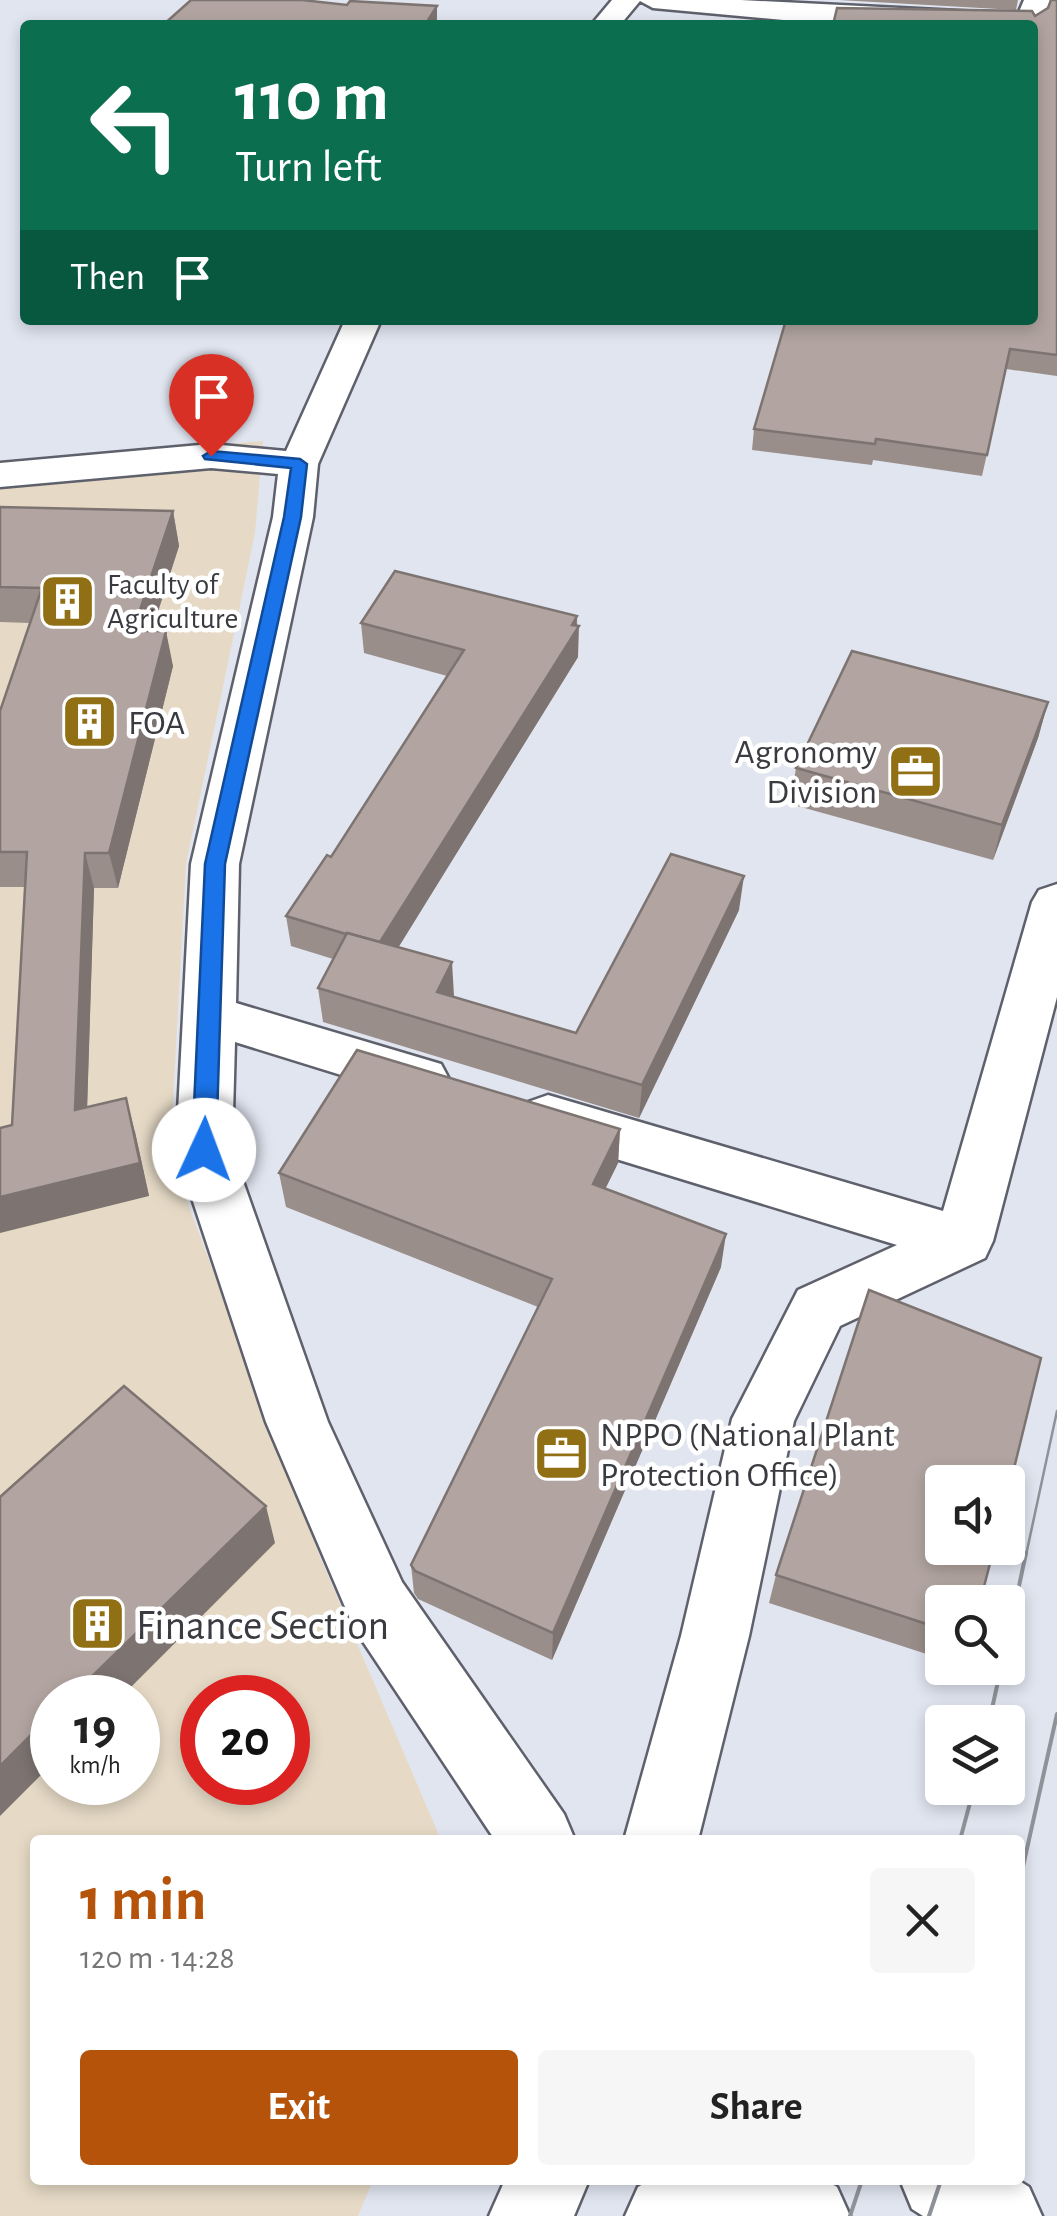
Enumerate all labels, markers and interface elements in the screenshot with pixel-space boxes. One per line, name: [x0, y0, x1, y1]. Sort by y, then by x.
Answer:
icon: left: [70, 60, 200, 190]
text: 110 m: [235, 63, 389, 133]
text: Turn left: [235, 145, 382, 190]
icon: arrive: [165, 250, 220, 305]
text: Then: [70, 259, 145, 297]
pin: [169, 354, 254, 457]
icon: arrive: [184, 369, 239, 424]
place label: Faculty of Agriculture: [107, 570, 238, 634]
building icon: Faculty of Agriculture: [38, 571, 98, 631]
building icon: FOA: [59, 692, 119, 752]
place label: FOA: [128, 706, 185, 741]
place label: Agronomy Division: [734, 735, 877, 810]
office icon: Agronomy Division: [886, 741, 946, 801]
position arrow: [152, 1098, 256, 1202]
place label: NPPO (National Plant Protection Office): [600, 1418, 895, 1493]
office icon: NPPO (National Plant Protection Office): [531, 1424, 591, 1484]
map controls: [925, 1465, 1025, 1805]
button: sound: [925, 1465, 1025, 1565]
button: search: [925, 1585, 1025, 1685]
building icon: Finance Section: [67, 1594, 127, 1654]
place label: Finance Section: [136, 1605, 389, 1647]
speed limit sign: 20: [180, 1675, 310, 1805]
text: 19: [74, 1703, 116, 1753]
button: layers: [925, 1705, 1025, 1805]
text: km/h: [69, 1753, 121, 1778]
button: close: [870, 1868, 975, 1973]
text: 1 min: [80, 1871, 206, 1931]
text: 120 m · 14:28: [80, 1942, 235, 1974]
button: Exit: [80, 2050, 518, 2165]
button: Share: [538, 2050, 975, 2165]

